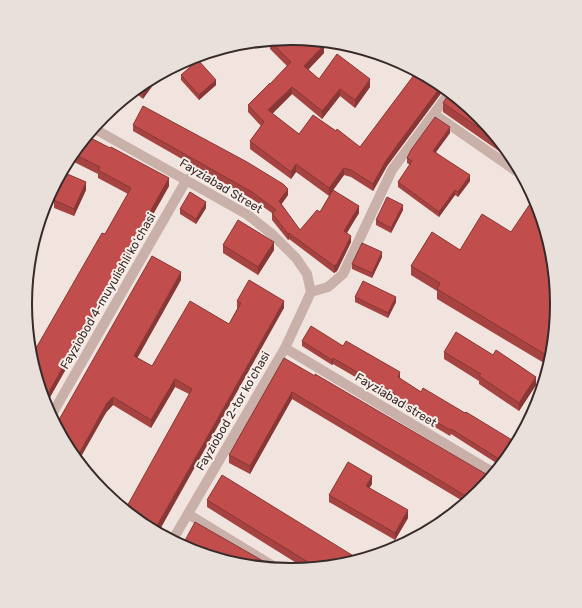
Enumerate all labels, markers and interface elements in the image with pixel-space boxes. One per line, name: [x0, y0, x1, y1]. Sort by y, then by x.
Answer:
street label: Fayziabad Street: [177, 156, 265, 216]
street label: Fayziobod 4-muyulishli koʻchasi: [57, 210, 159, 371]
street label: Fayziobod 2-tor ko'chasi: [193, 349, 273, 473]
street label: Fayziabad street: [353, 370, 440, 430]

